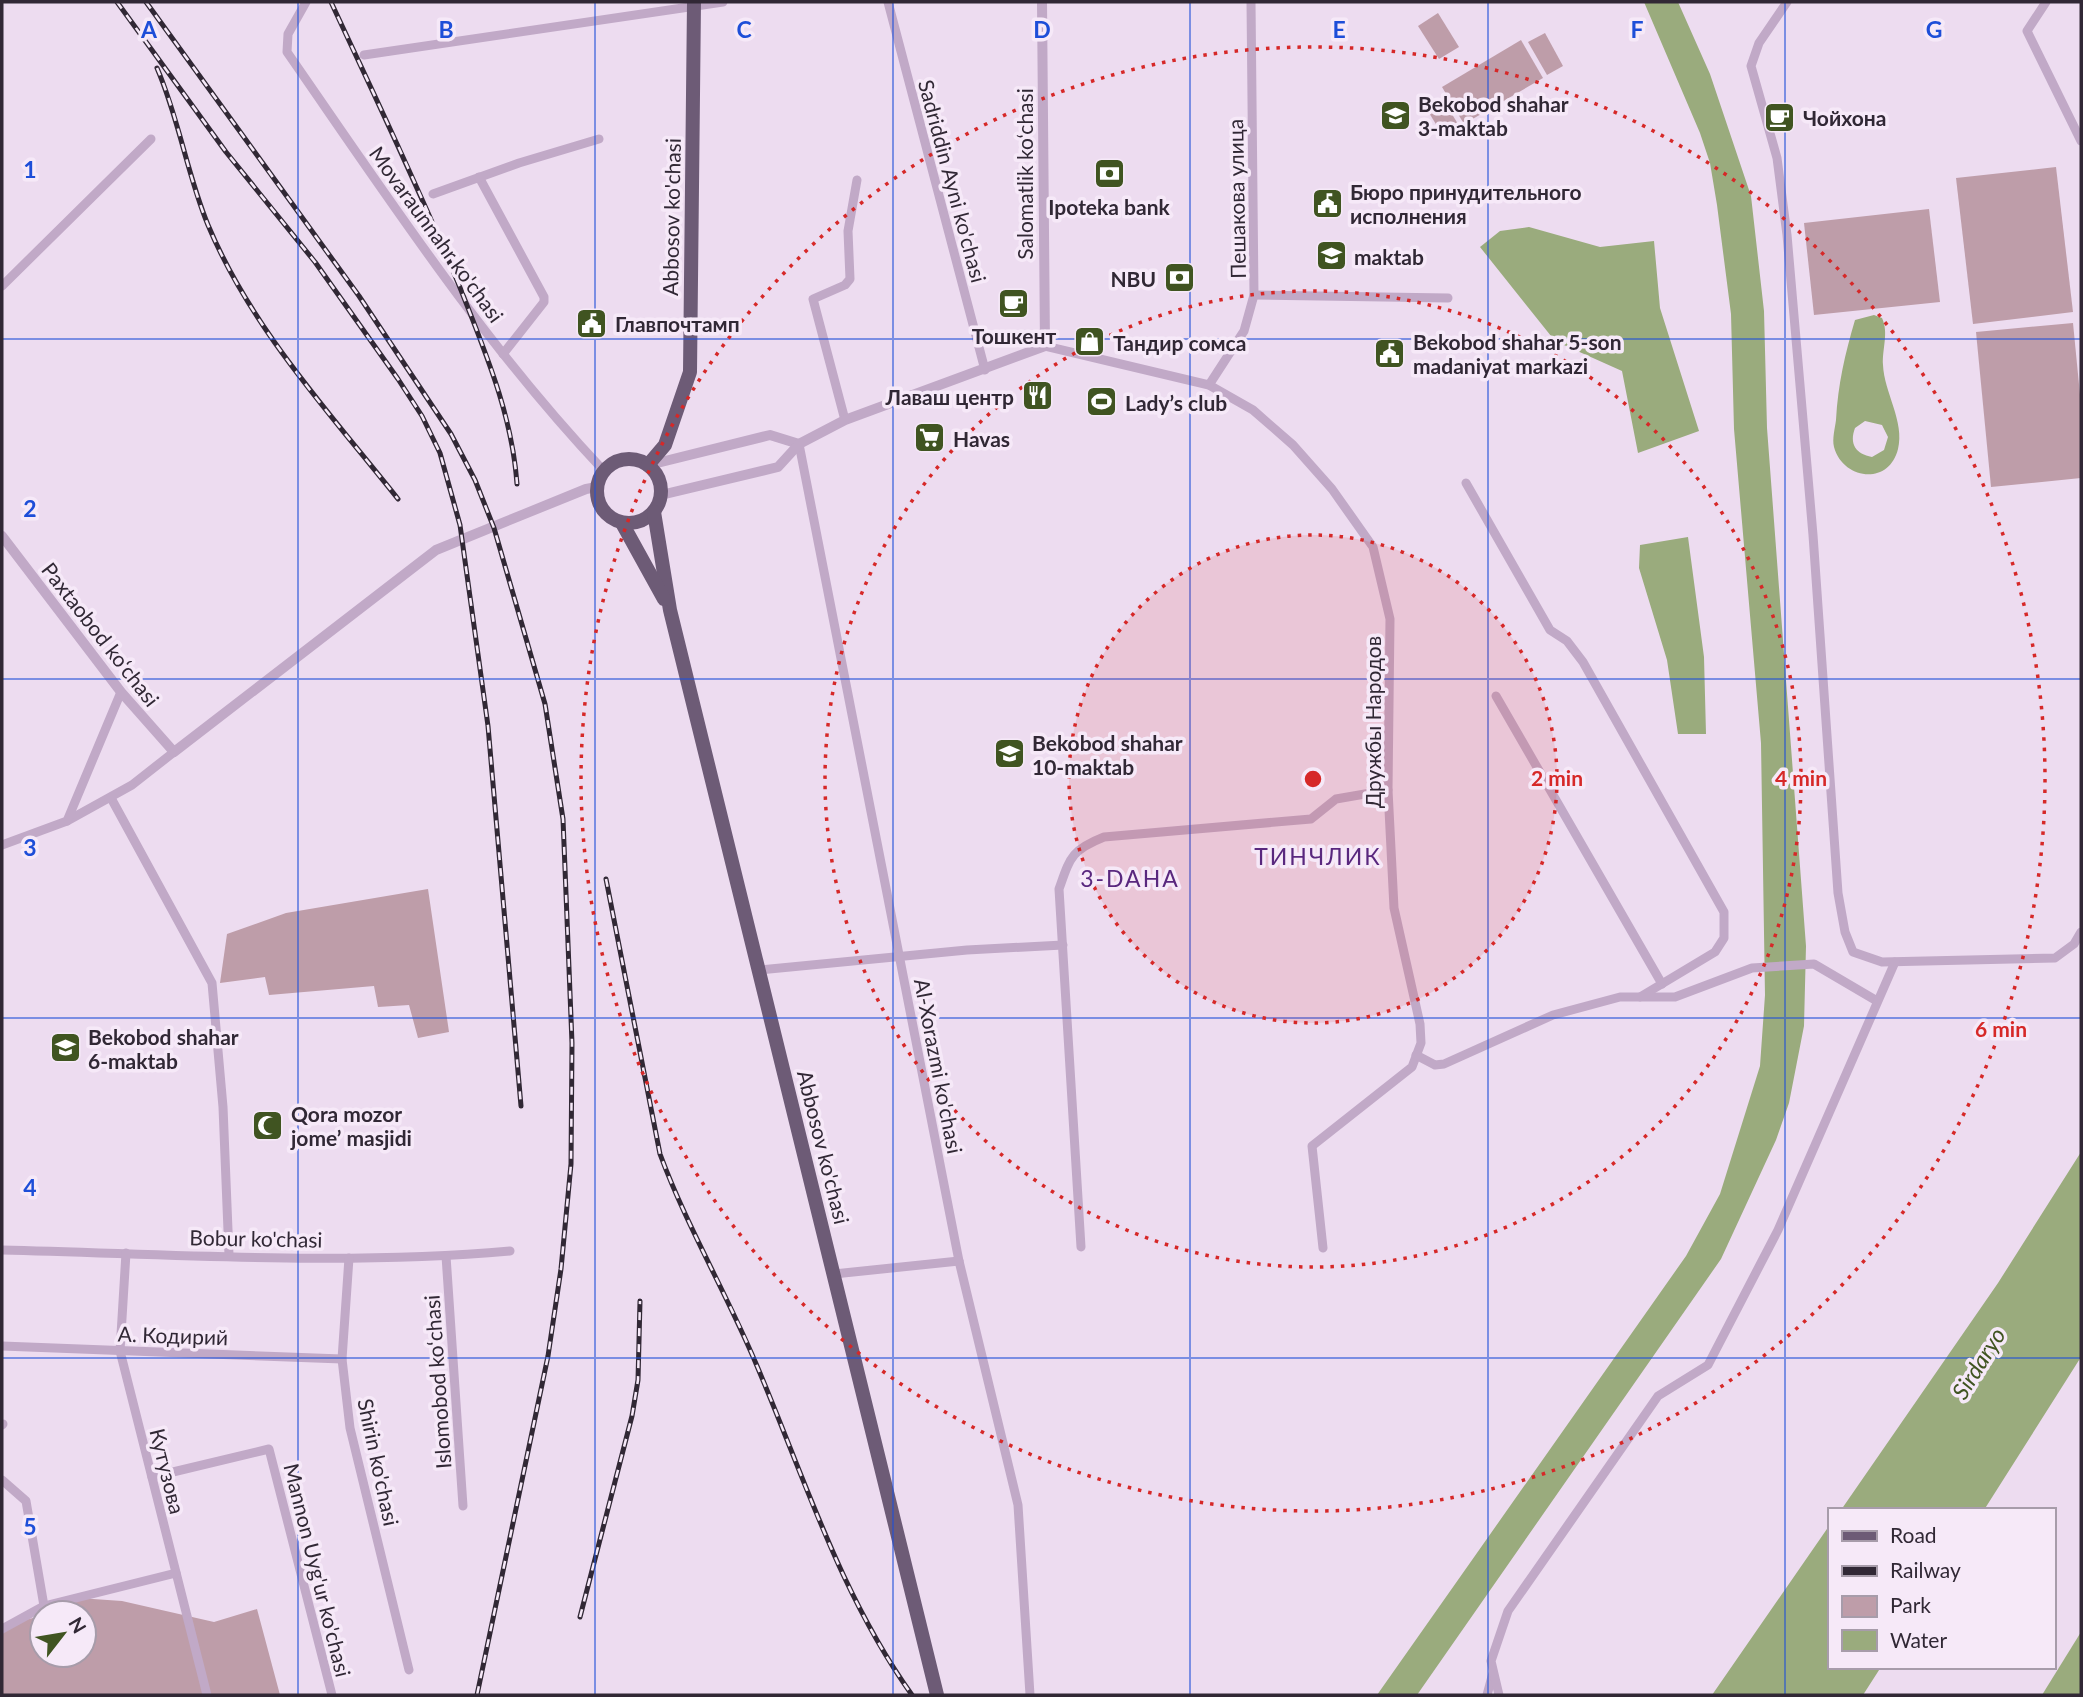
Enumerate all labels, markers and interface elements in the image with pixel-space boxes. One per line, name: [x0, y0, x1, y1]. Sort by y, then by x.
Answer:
text: A: [140, 15, 158, 43]
text: B: [438, 15, 454, 43]
text: C: [736, 15, 752, 43]
text: D: [1033, 15, 1051, 43]
text: E: [1332, 15, 1346, 43]
text: F: [1630, 15, 1644, 43]
text: G: [1926, 15, 1942, 43]
street label: Sadriddin Ayni ko'chasi: [914, 77, 992, 285]
street label: Salomatlik ko‘chasi: [1012, 88, 1037, 260]
place label: Bekobod shahar 3-maktab: [1418, 91, 1569, 140]
school or university icon: Bekobod shahar 3-maktab: [1378, 98, 1412, 132]
cafe icon: Чойхона: [1763, 100, 1797, 134]
place label: Чойхона: [1803, 105, 1886, 130]
street label: Пешакова улица: [1222, 119, 1250, 279]
street label: Abbosov ko'chasi: [657, 138, 685, 296]
street label: Movaraunnahr ko'chasi: [365, 141, 509, 327]
text: 1: [23, 155, 37, 183]
bank icon: Ipoteka bank: [1092, 157, 1126, 191]
place label: Бюро принудительного исполнения: [1350, 179, 1582, 228]
public building icon: Бюро принудительного исполнения: [1310, 186, 1344, 220]
place label: Ipoteka bank: [1048, 194, 1170, 219]
school or university icon: maktab: [1314, 239, 1348, 273]
place label: maktab: [1354, 244, 1424, 269]
bank icon: NBU: [1162, 261, 1196, 295]
place label: NBU: [1110, 266, 1156, 291]
cafe icon: Тошкент: [997, 286, 1031, 320]
public building icon: Главпочтамп: [575, 306, 609, 340]
place label: Главпочтамп: [615, 311, 740, 336]
place label: Тошкент: [972, 323, 1056, 348]
shop icon: Тандир сомса: [1073, 325, 1107, 359]
place label: Bekobod shahar 5-son madaniyat markazi: [1413, 329, 1622, 378]
place label: Тандир сомса: [1113, 330, 1246, 355]
public building icon: Bekobod shahar 5-son madaniyat markazi: [1373, 336, 1407, 370]
restaurant icon: Лаваш центр: [1020, 379, 1054, 413]
place label: Лаваш центр: [885, 384, 1014, 409]
sports icon: Lady’s club: [1085, 385, 1119, 419]
place label: Lady’s club: [1125, 390, 1227, 415]
supermarket icon: Havas: [913, 421, 947, 455]
place label: Havas: [953, 426, 1010, 451]
text: 2: [23, 494, 37, 522]
street label: Paxtaobod ko‘chasi: [37, 557, 165, 711]
street label: Дружбы Народов: [1360, 636, 1385, 808]
place label: Bekobod shahar 10-maktab: [1032, 730, 1183, 779]
school or university icon: Bekobod shahar 10-maktab: [992, 737, 1026, 771]
text: 2 min: [1531, 765, 1583, 790]
text: 4 min: [1775, 765, 1827, 790]
centre of rings: [1301, 767, 1325, 791]
text: 3: [23, 833, 37, 861]
district label: ТИНЧЛИК: [1254, 842, 1382, 870]
district label: 3-DAHA: [1080, 864, 1180, 892]
street label: Al-Xorazmi ko'chasi: [910, 976, 968, 1156]
text: 6 min: [1975, 1016, 2027, 1041]
place label: Bekobod shahar 6-maktab: [88, 1024, 239, 1073]
school or university icon: Bekobod shahar 6-maktab: [48, 1031, 82, 1065]
street label: Abbosov ko'chasi: [793, 1067, 855, 1227]
place label: Qora mozor jome’ masjidi: [290, 1101, 412, 1150]
mosque icon: Qora mozor jome’ masjidi: [251, 1108, 285, 1142]
text: 4: [23, 1173, 37, 1201]
street label: Bobur ko'chasi: [189, 1224, 323, 1252]
street label: Islomobod koʻchasi: [418, 1294, 456, 1470]
street label: А. Кодирий: [117, 1321, 229, 1349]
water label: Sirdaryo: [1945, 1322, 2011, 1404]
street label: Shirin ko'chasi: [353, 1396, 405, 1528]
street label: Кутузова: [145, 1426, 191, 1516]
street label: Mannon Uyg'ur ko'chasi: [279, 1461, 357, 1679]
legend: [1828, 1508, 2055, 1669]
text: 5: [23, 1512, 37, 1540]
text: Road: [1890, 1522, 1937, 1547]
text: Railway: [1890, 1557, 1961, 1582]
text: Park: [1890, 1592, 1931, 1617]
north arrow: [28, 1599, 98, 1669]
text: N: [64, 1613, 92, 1637]
text: Water: [1890, 1627, 1947, 1652]

